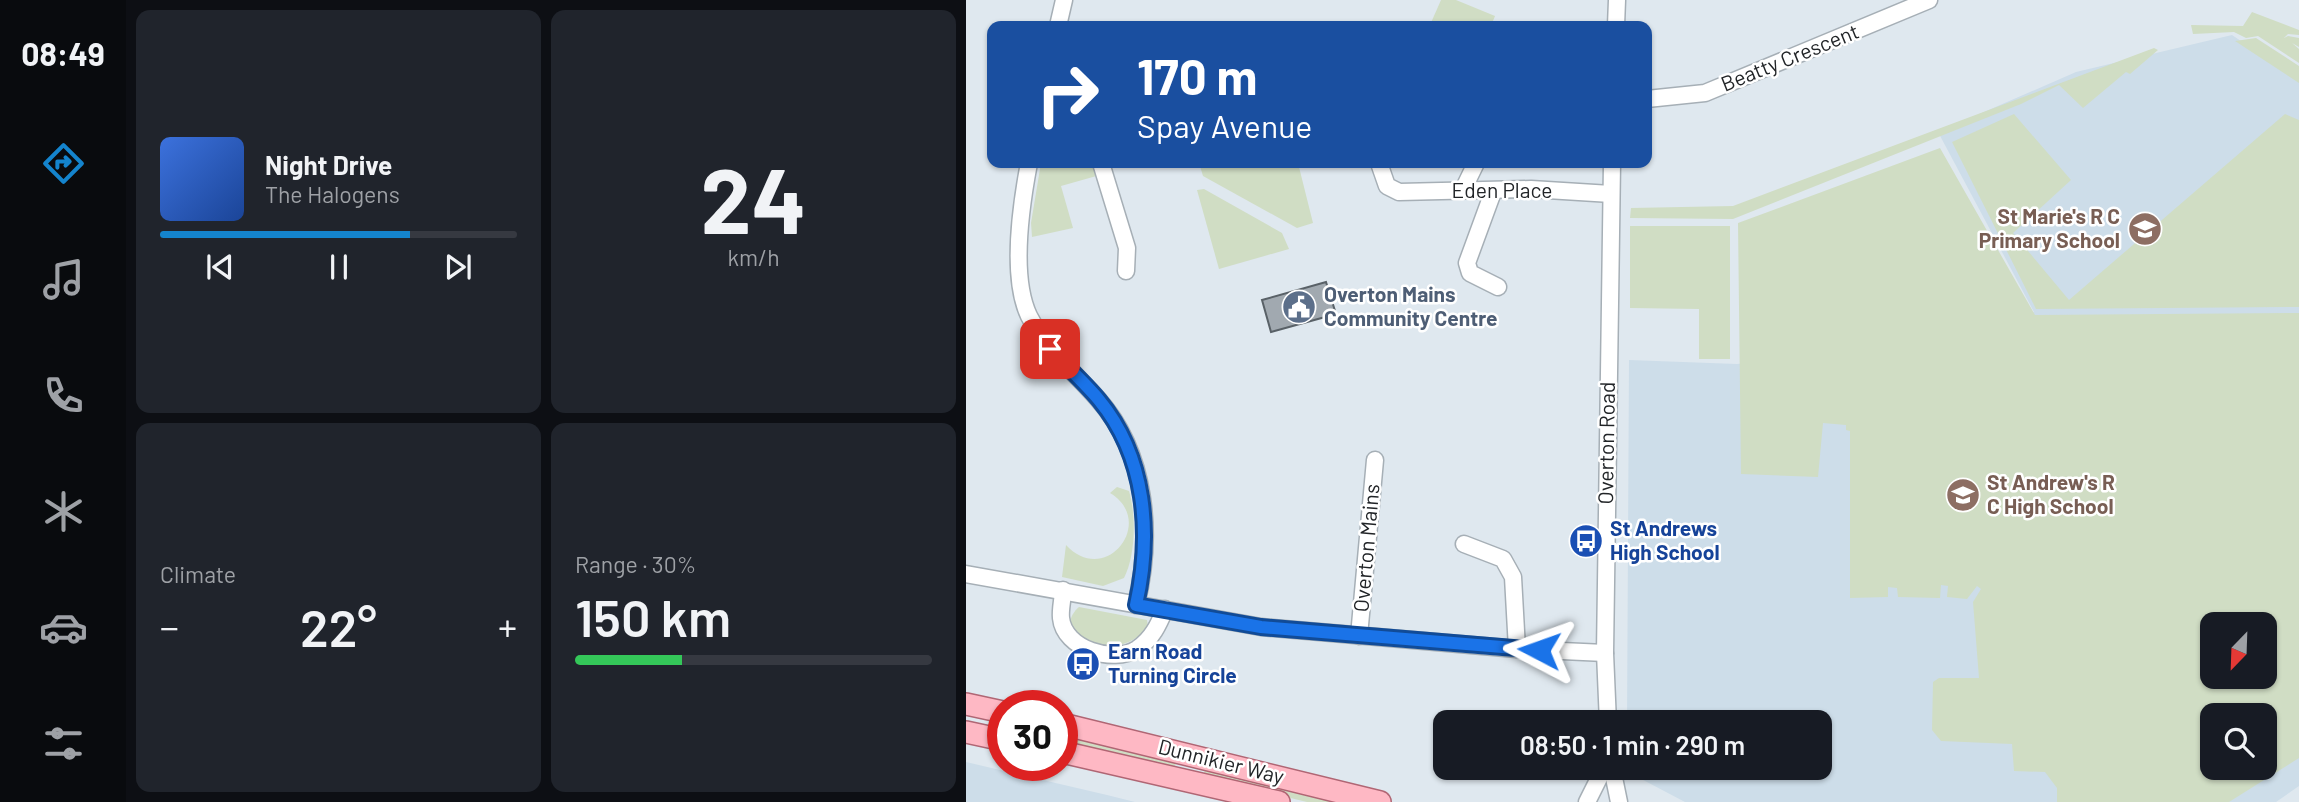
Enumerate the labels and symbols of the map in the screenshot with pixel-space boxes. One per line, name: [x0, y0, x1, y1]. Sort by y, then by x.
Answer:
street label: Beatty Crescent: [1717, 18, 1862, 96]
street label: Eden Place: [1452, 177, 1552, 202]
place label: St Marie's R C Primary School: [1979, 203, 2120, 252]
school or university icon: St Marie's R C Primary School: [2126, 210, 2164, 248]
place label: Overton Mains Community Centre: [1324, 281, 1497, 330]
public building icon: Overton Mains Community Centre: [1280, 288, 1318, 326]
pin: [1020, 319, 1080, 379]
street label: Overton Road: [1592, 381, 1619, 504]
place label: St Andrew's R C High School: [1987, 469, 2115, 518]
school or university icon: St Andrew's R C High School: [1944, 476, 1982, 514]
street label: Overton Mains: [1347, 483, 1384, 613]
place label: St Andrews High School: [1610, 515, 1720, 564]
bus stop icon: St Andrews High School: [1567, 522, 1605, 560]
north arrow: [2200, 612, 2277, 690]
position arrow: [1502, 613, 1576, 687]
place label: Earn Road Turning Circle: [1108, 638, 1237, 687]
bus stop icon: Earn Road Turning Circle: [1064, 645, 1102, 683]
speed limit sign: 30: [987, 690, 1078, 781]
street label: Dunnikier Way: [1156, 733, 1287, 788]

